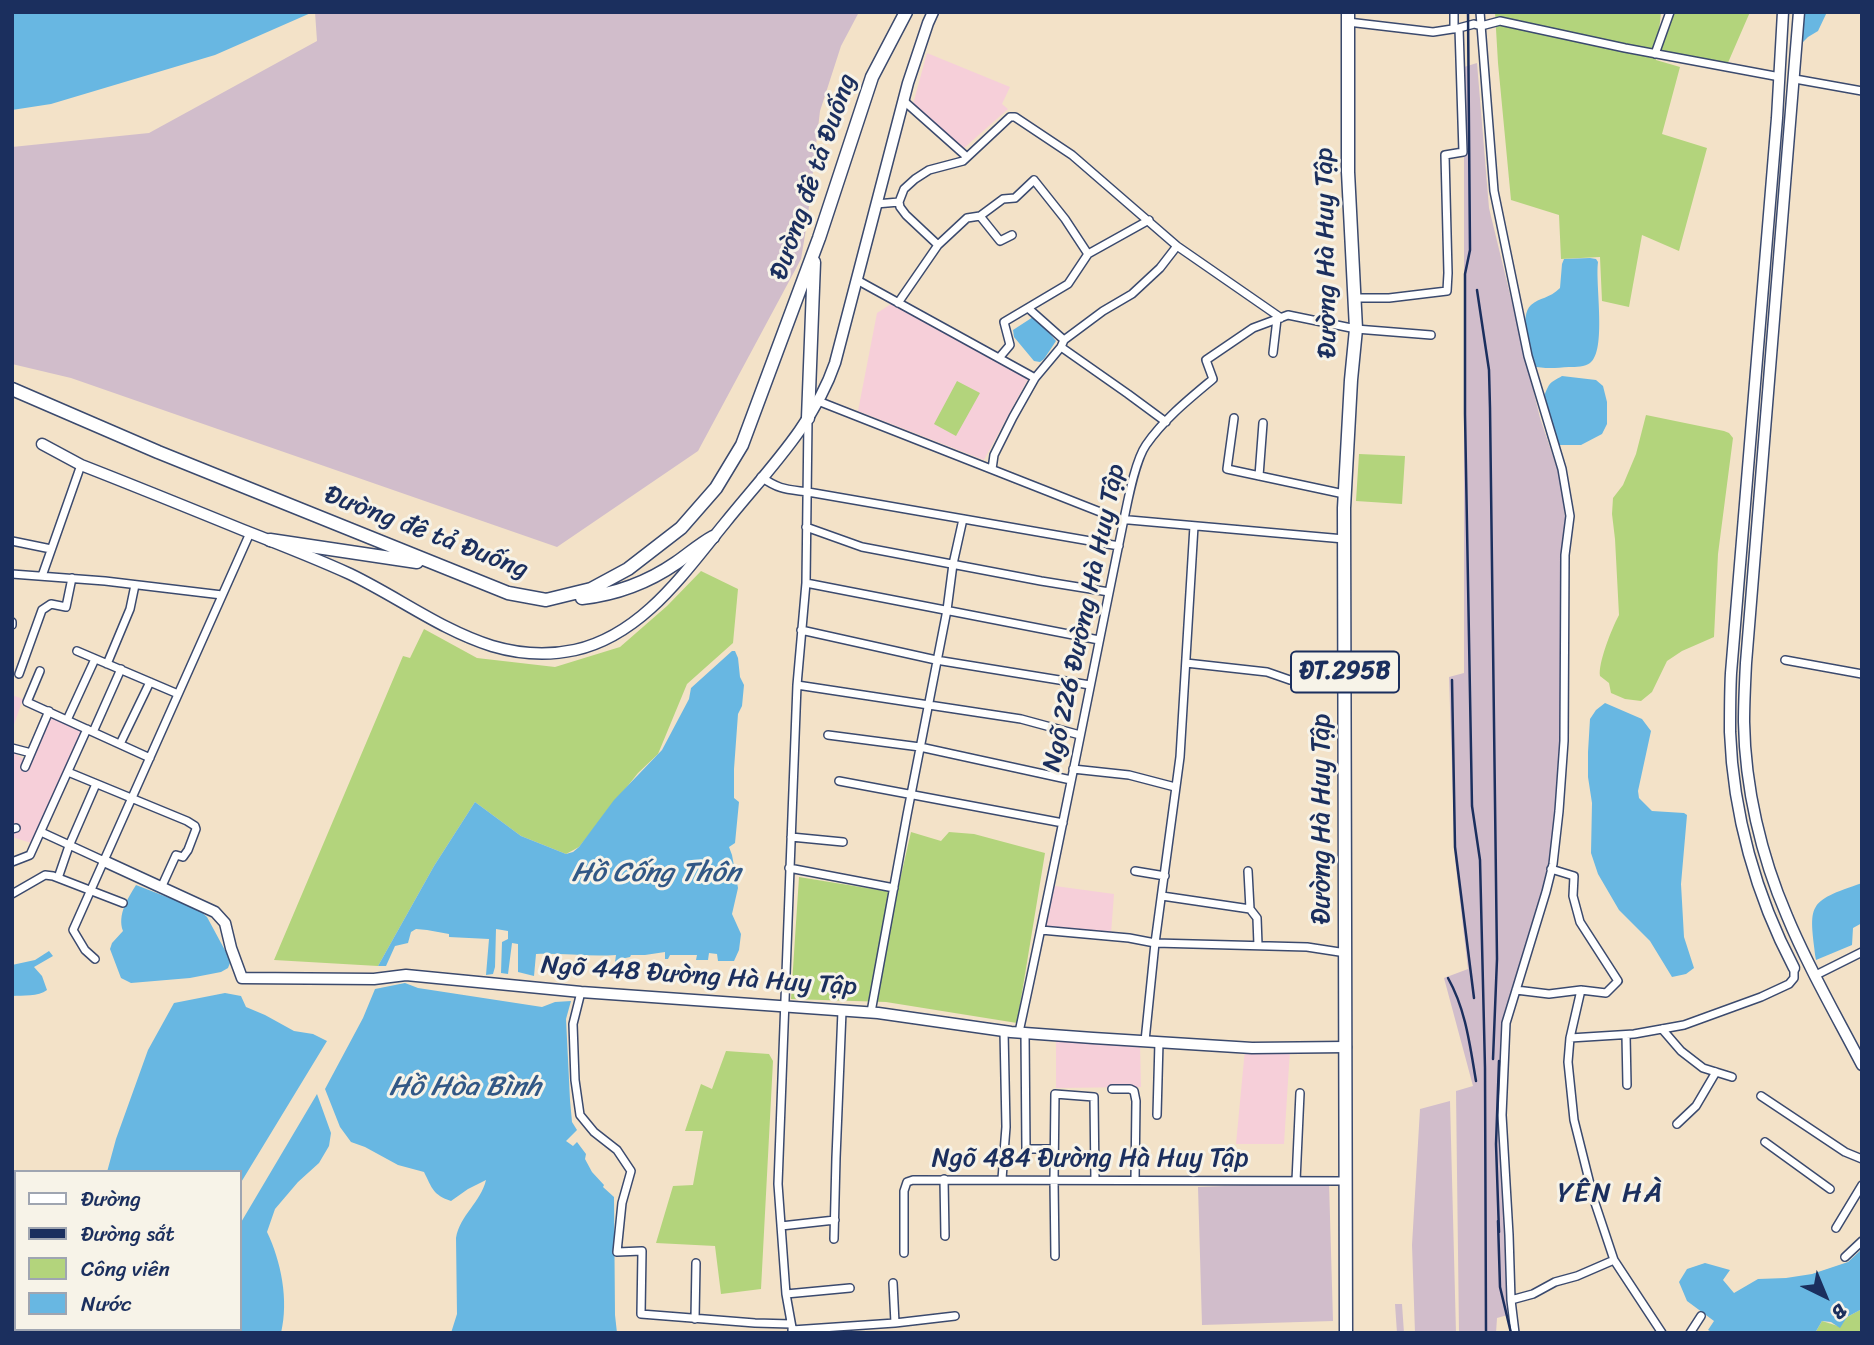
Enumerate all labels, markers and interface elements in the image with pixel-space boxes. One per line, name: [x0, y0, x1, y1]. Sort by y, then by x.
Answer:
street label: Đường đê tả Đuống: [764, 70, 864, 284]
street label: Đường Hà Huy Tập: [1310, 147, 1344, 359]
street label: Ngõ 226 Đường Hà Huy Tập: [1037, 462, 1133, 774]
street label: Đường đê tả Đuống: [320, 480, 532, 586]
road number: ĐT.295B: [1291, 652, 1399, 692]
street label: Đường Hà Huy Tập: [1306, 714, 1338, 924]
water label: Hồ Cống Thôn: [571, 857, 741, 891]
street label: Ngõ 448 Đường Hà Huy Tập: [540, 950, 858, 1004]
water label: Hồ Hòa Bình: [389, 1071, 541, 1105]
street label: Ngõ 484 Đường Hà Huy Tập: [932, 1143, 1248, 1175]
legend: [14, 1170, 242, 1331]
district label: YÊN HÀ: [1558, 1177, 1664, 1211]
text: Đường: [81, 1180, 141, 1218]
text: Đường sắt: [81, 1215, 175, 1253]
text: Công viên: [81, 1250, 170, 1288]
north arrow: [1790, 1261, 1860, 1331]
text: Nước: [81, 1285, 131, 1323]
text: B: [1824, 1296, 1855, 1328]

